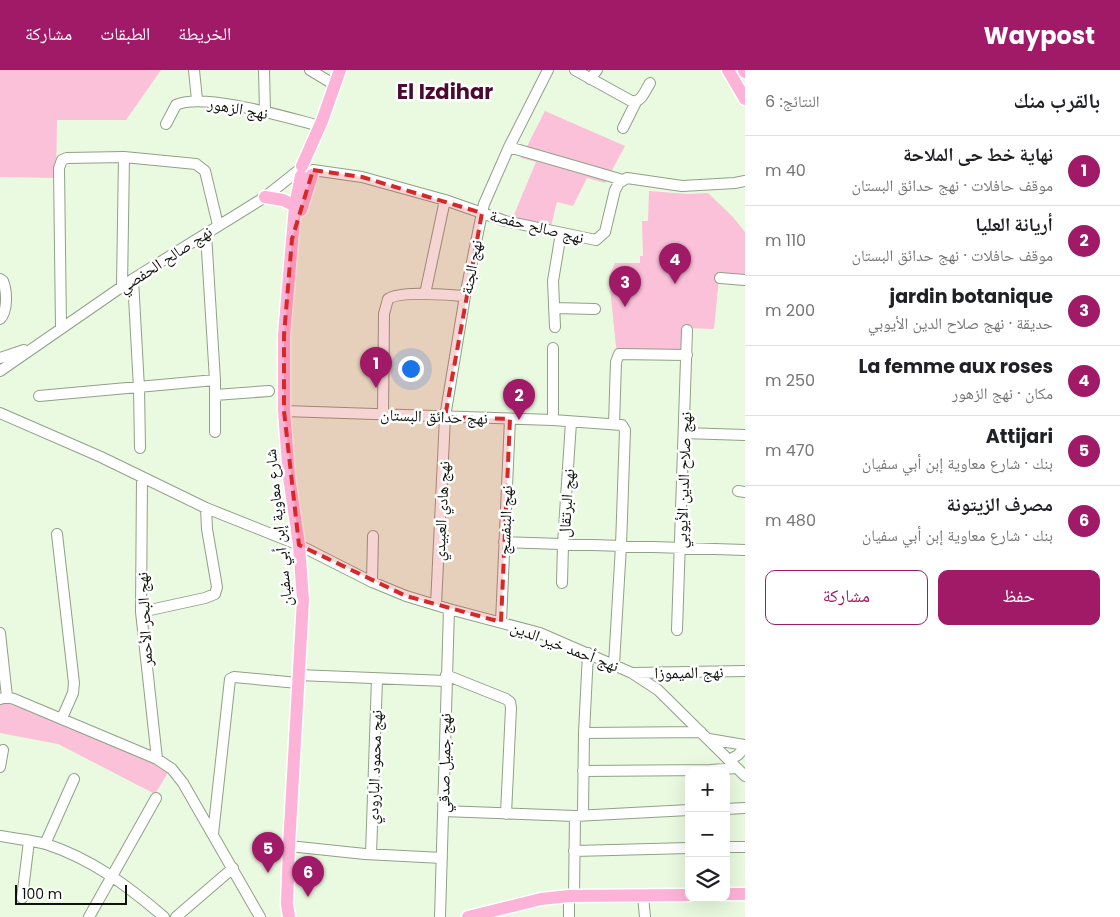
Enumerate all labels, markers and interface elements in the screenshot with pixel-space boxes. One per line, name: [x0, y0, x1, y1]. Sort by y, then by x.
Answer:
text: Waypost: [984, 19, 1095, 52]
text: مشاركة: [25, 21, 72, 46]
text: الطبقات: [100, 21, 150, 46]
text: الخريطة: [178, 21, 231, 46]
district label: El Izdihar: [397, 77, 493, 106]
text: بالقرب منك: [1014, 86, 1100, 115]
text: النتائج: 6: [765, 90, 820, 113]
street label: نهج الزهور: [205, 92, 270, 125]
text: نهاية خط حى الملاحة: [903, 141, 1053, 168]
text: 40 m: [765, 159, 806, 182]
text: 1: [1081, 159, 1087, 182]
text: موقف حافلات · نهج حدائق البستان: [852, 174, 1053, 197]
street label: نهج صالح حفصة: [487, 204, 586, 249]
text: أريانة العليا: [975, 211, 1053, 238]
street label: نهج صالح الحفصي: [114, 220, 217, 299]
text: 110 m: [765, 229, 806, 252]
text: 2: [1079, 229, 1089, 252]
street label: نهج الجنة: [455, 238, 488, 296]
pin: 4: [659, 243, 691, 284]
text: موقف حافلات · نهج حدائق البستان: [852, 244, 1053, 267]
pin: 3: [609, 266, 641, 307]
text: jardin botanique: [890, 283, 1053, 310]
text: 200 m: [765, 299, 815, 322]
text: 3: [1079, 299, 1089, 322]
text: حديقة · نهج صلاح الدين الأيوبي: [868, 312, 1053, 335]
pin: 1: [360, 347, 392, 388]
text: La femme aux roses: [858, 353, 1053, 380]
your location: [398, 356, 424, 382]
text: 250 m: [765, 369, 815, 392]
text: 4: [1079, 369, 1089, 392]
pin: 2: [503, 379, 535, 420]
text: مكان · نهج الزهور: [952, 382, 1053, 405]
street label: نهج حدائق البستان: [380, 403, 488, 430]
street label: نهج صلاح الدين الأيوبي: [670, 411, 698, 549]
text: Attijari: [986, 423, 1053, 450]
text: 470 m: [765, 439, 815, 462]
text: 5: [1079, 439, 1089, 462]
street label: شارع معاوية إبن أبي سفيان: [259, 448, 299, 608]
text: بنك · شارع معاوية إبن أبي سفيان: [862, 452, 1053, 475]
street label: نهج هادي العبيدي: [427, 460, 457, 562]
street label: نهج البرتقال: [553, 468, 580, 538]
street label: نهج البنفسج: [493, 485, 518, 555]
text: مصرف الزيتونة: [947, 491, 1053, 518]
text: 480 m: [765, 509, 816, 532]
text: 6: [1079, 509, 1089, 532]
text: بنك · شارع معاوية إبن أبي سفيان: [862, 524, 1053, 547]
button: مشاركة: [765, 570, 928, 625]
button: حفظ: [938, 570, 1100, 625]
street label: نهج البحر الأحمر: [131, 571, 158, 668]
street label: نهج أحمد خير الدين: [507, 615, 622, 678]
street label: نهج الميموزا: [654, 660, 724, 685]
street label: نهج محمود البارودي: [361, 709, 389, 825]
street label: نهج جميل صدقي: [432, 713, 458, 813]
map controls: [685, 767, 730, 902]
button: +: [685, 767, 730, 812]
button: −: [685, 812, 730, 857]
pin: 5: [252, 832, 284, 873]
pin: 6: [292, 856, 324, 897]
button: layers: [685, 857, 730, 902]
scale bar: [15, 882, 128, 905]
text: 100 m: [22, 884, 62, 904]

